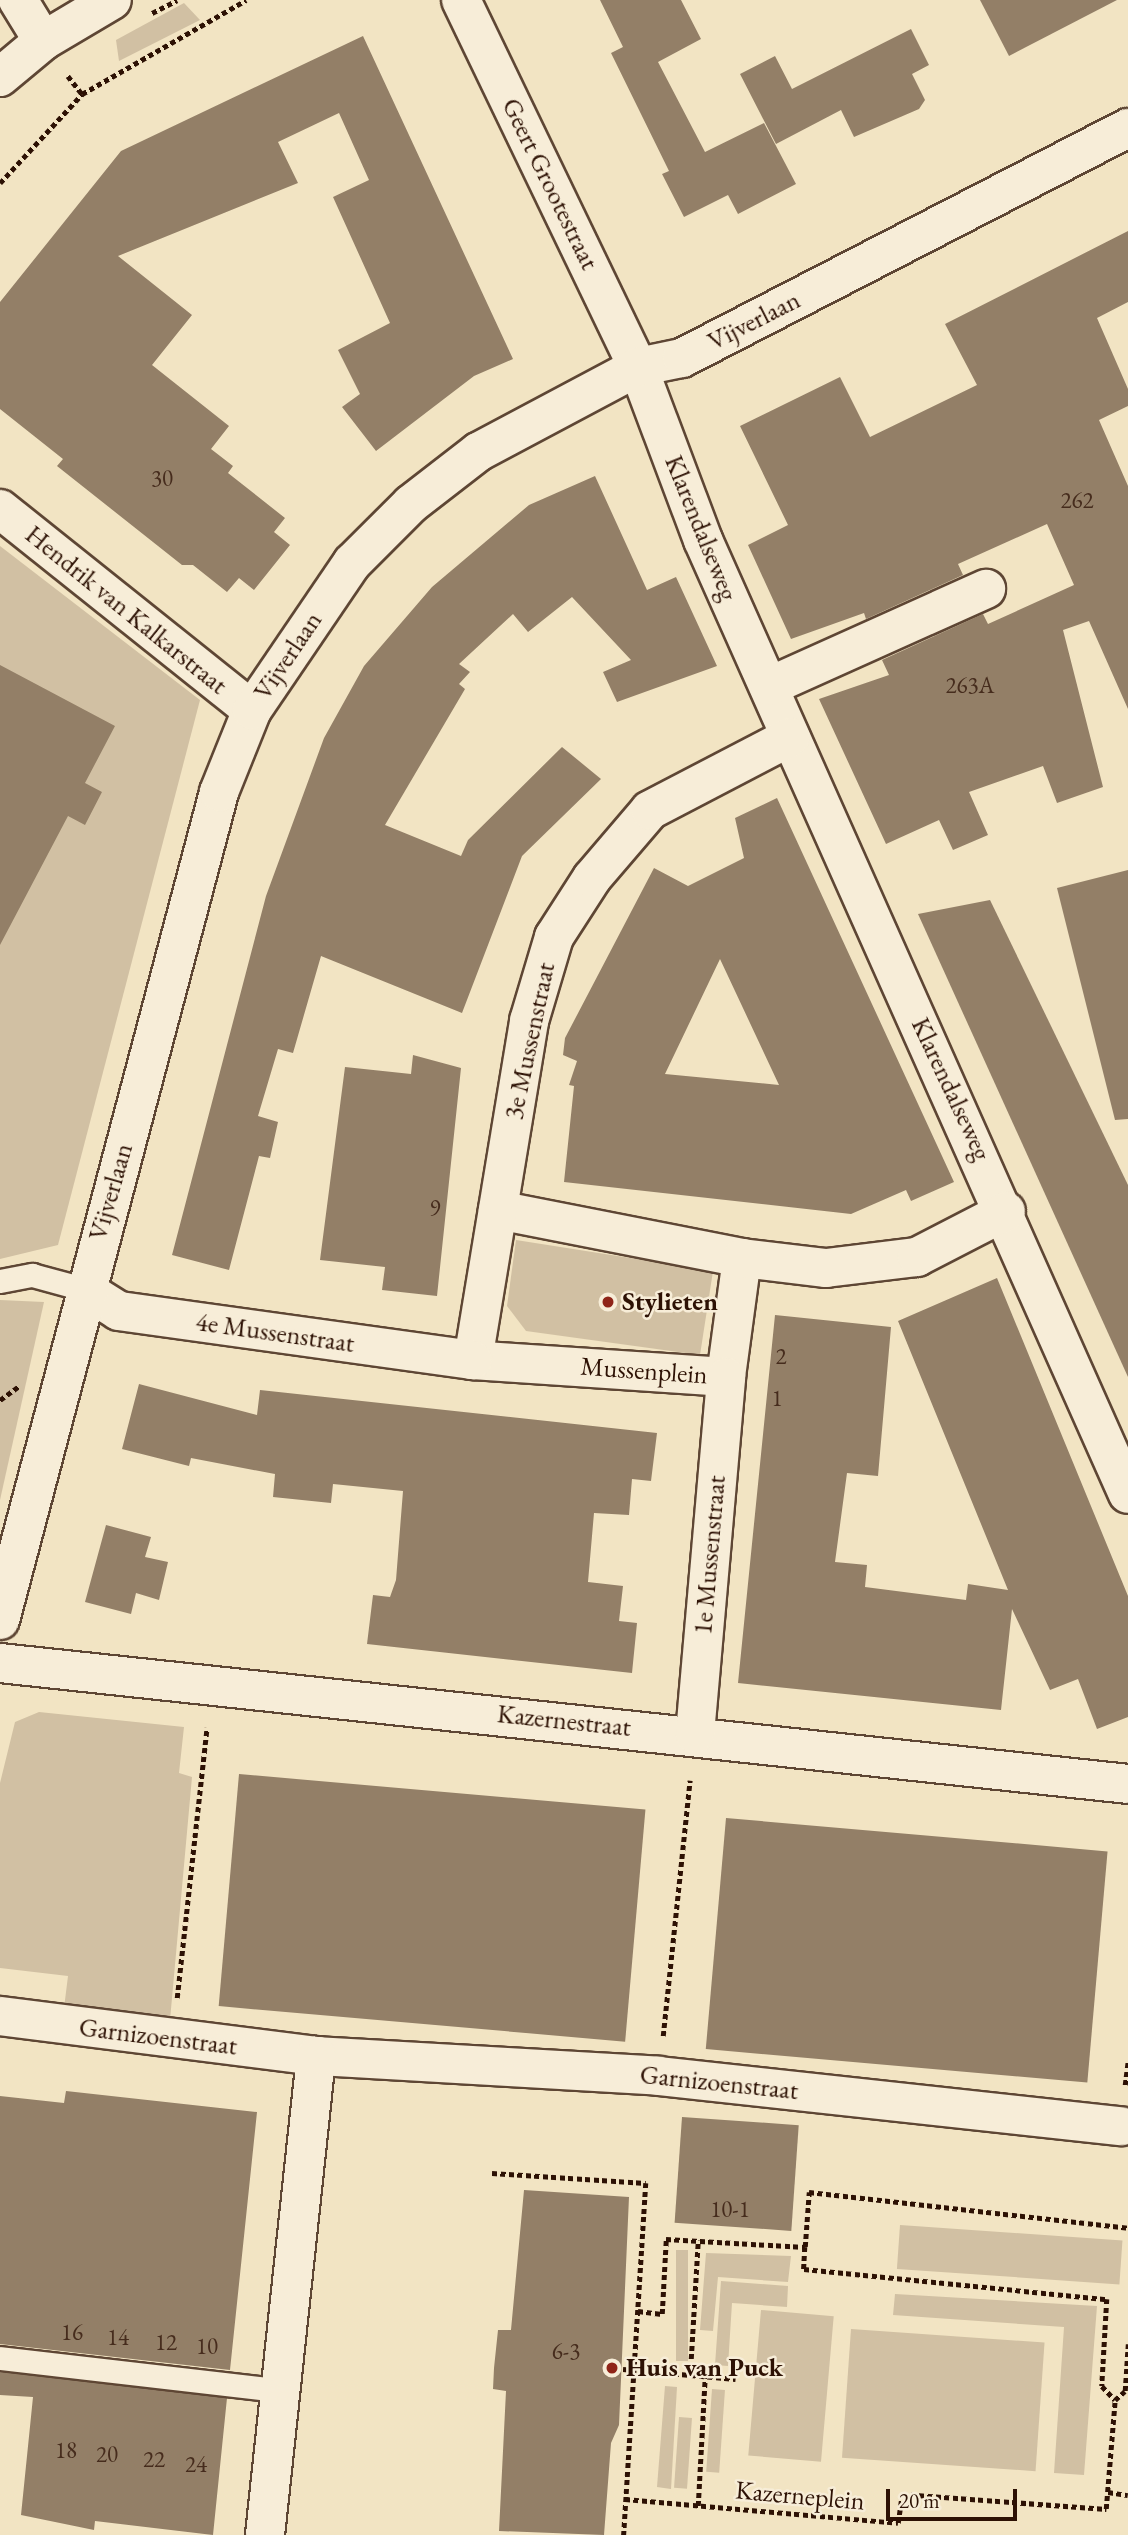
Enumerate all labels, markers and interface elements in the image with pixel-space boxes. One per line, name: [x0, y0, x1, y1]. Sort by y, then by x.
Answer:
street label: Geert Grootestraat: [495, 93, 605, 275]
street label: Vijverlaan: [703, 285, 805, 357]
street label: Klarendalseweg: [658, 451, 744, 605]
house number: 30: [151, 464, 173, 492]
house number: 262: [1060, 486, 1094, 514]
street label: Hendrik van Kalkarstraat: [19, 519, 233, 701]
street label: Vijverlaan: [247, 606, 329, 706]
house number: 263A: [945, 671, 995, 699]
street label: 3e Mussenstraat: [498, 960, 562, 1122]
street label: Klarendalseweg: [904, 1013, 998, 1165]
street label: Vijverlaan: [82, 1140, 140, 1244]
house number: 9: [429, 1194, 441, 1222]
place label: Stylieten: [622, 1286, 718, 1318]
marker: Stylieten: [600, 1294, 616, 1310]
street label: 4e Mussenstraat: [194, 1306, 356, 1360]
house number: 2: [775, 1342, 787, 1370]
street label: Mussenplein: [579, 1351, 709, 1391]
house number: 1: [771, 1384, 783, 1412]
street label: 1e Mussenstraat: [687, 1474, 733, 1636]
street label: Kazernestraat: [496, 1698, 632, 1744]
street label: Garnizoenstraat: [77, 2012, 239, 2062]
street label: Garnizoenstraat: [638, 2059, 800, 2107]
house number: 10-1: [710, 2195, 750, 2223]
house number: 16: [61, 2318, 83, 2346]
house number: 14: [107, 2323, 129, 2351]
house number: 12: [155, 2328, 177, 2356]
house number: 10: [196, 2332, 218, 2360]
house number: 6-3: [552, 2337, 580, 2365]
place label: Huis van Puck: [626, 2352, 783, 2384]
marker: Huis van Puck: [604, 2360, 620, 2376]
house number: 18: [55, 2436, 77, 2464]
house number: 20: [96, 2440, 118, 2468]
house number: 22: [143, 2445, 165, 2473]
house number: 24: [185, 2450, 207, 2478]
street label: Kazerneplein: [734, 2475, 866, 2517]
scale bar: [890, 2476, 1021, 2520]
text: 20 m: [899, 2487, 940, 2514]

